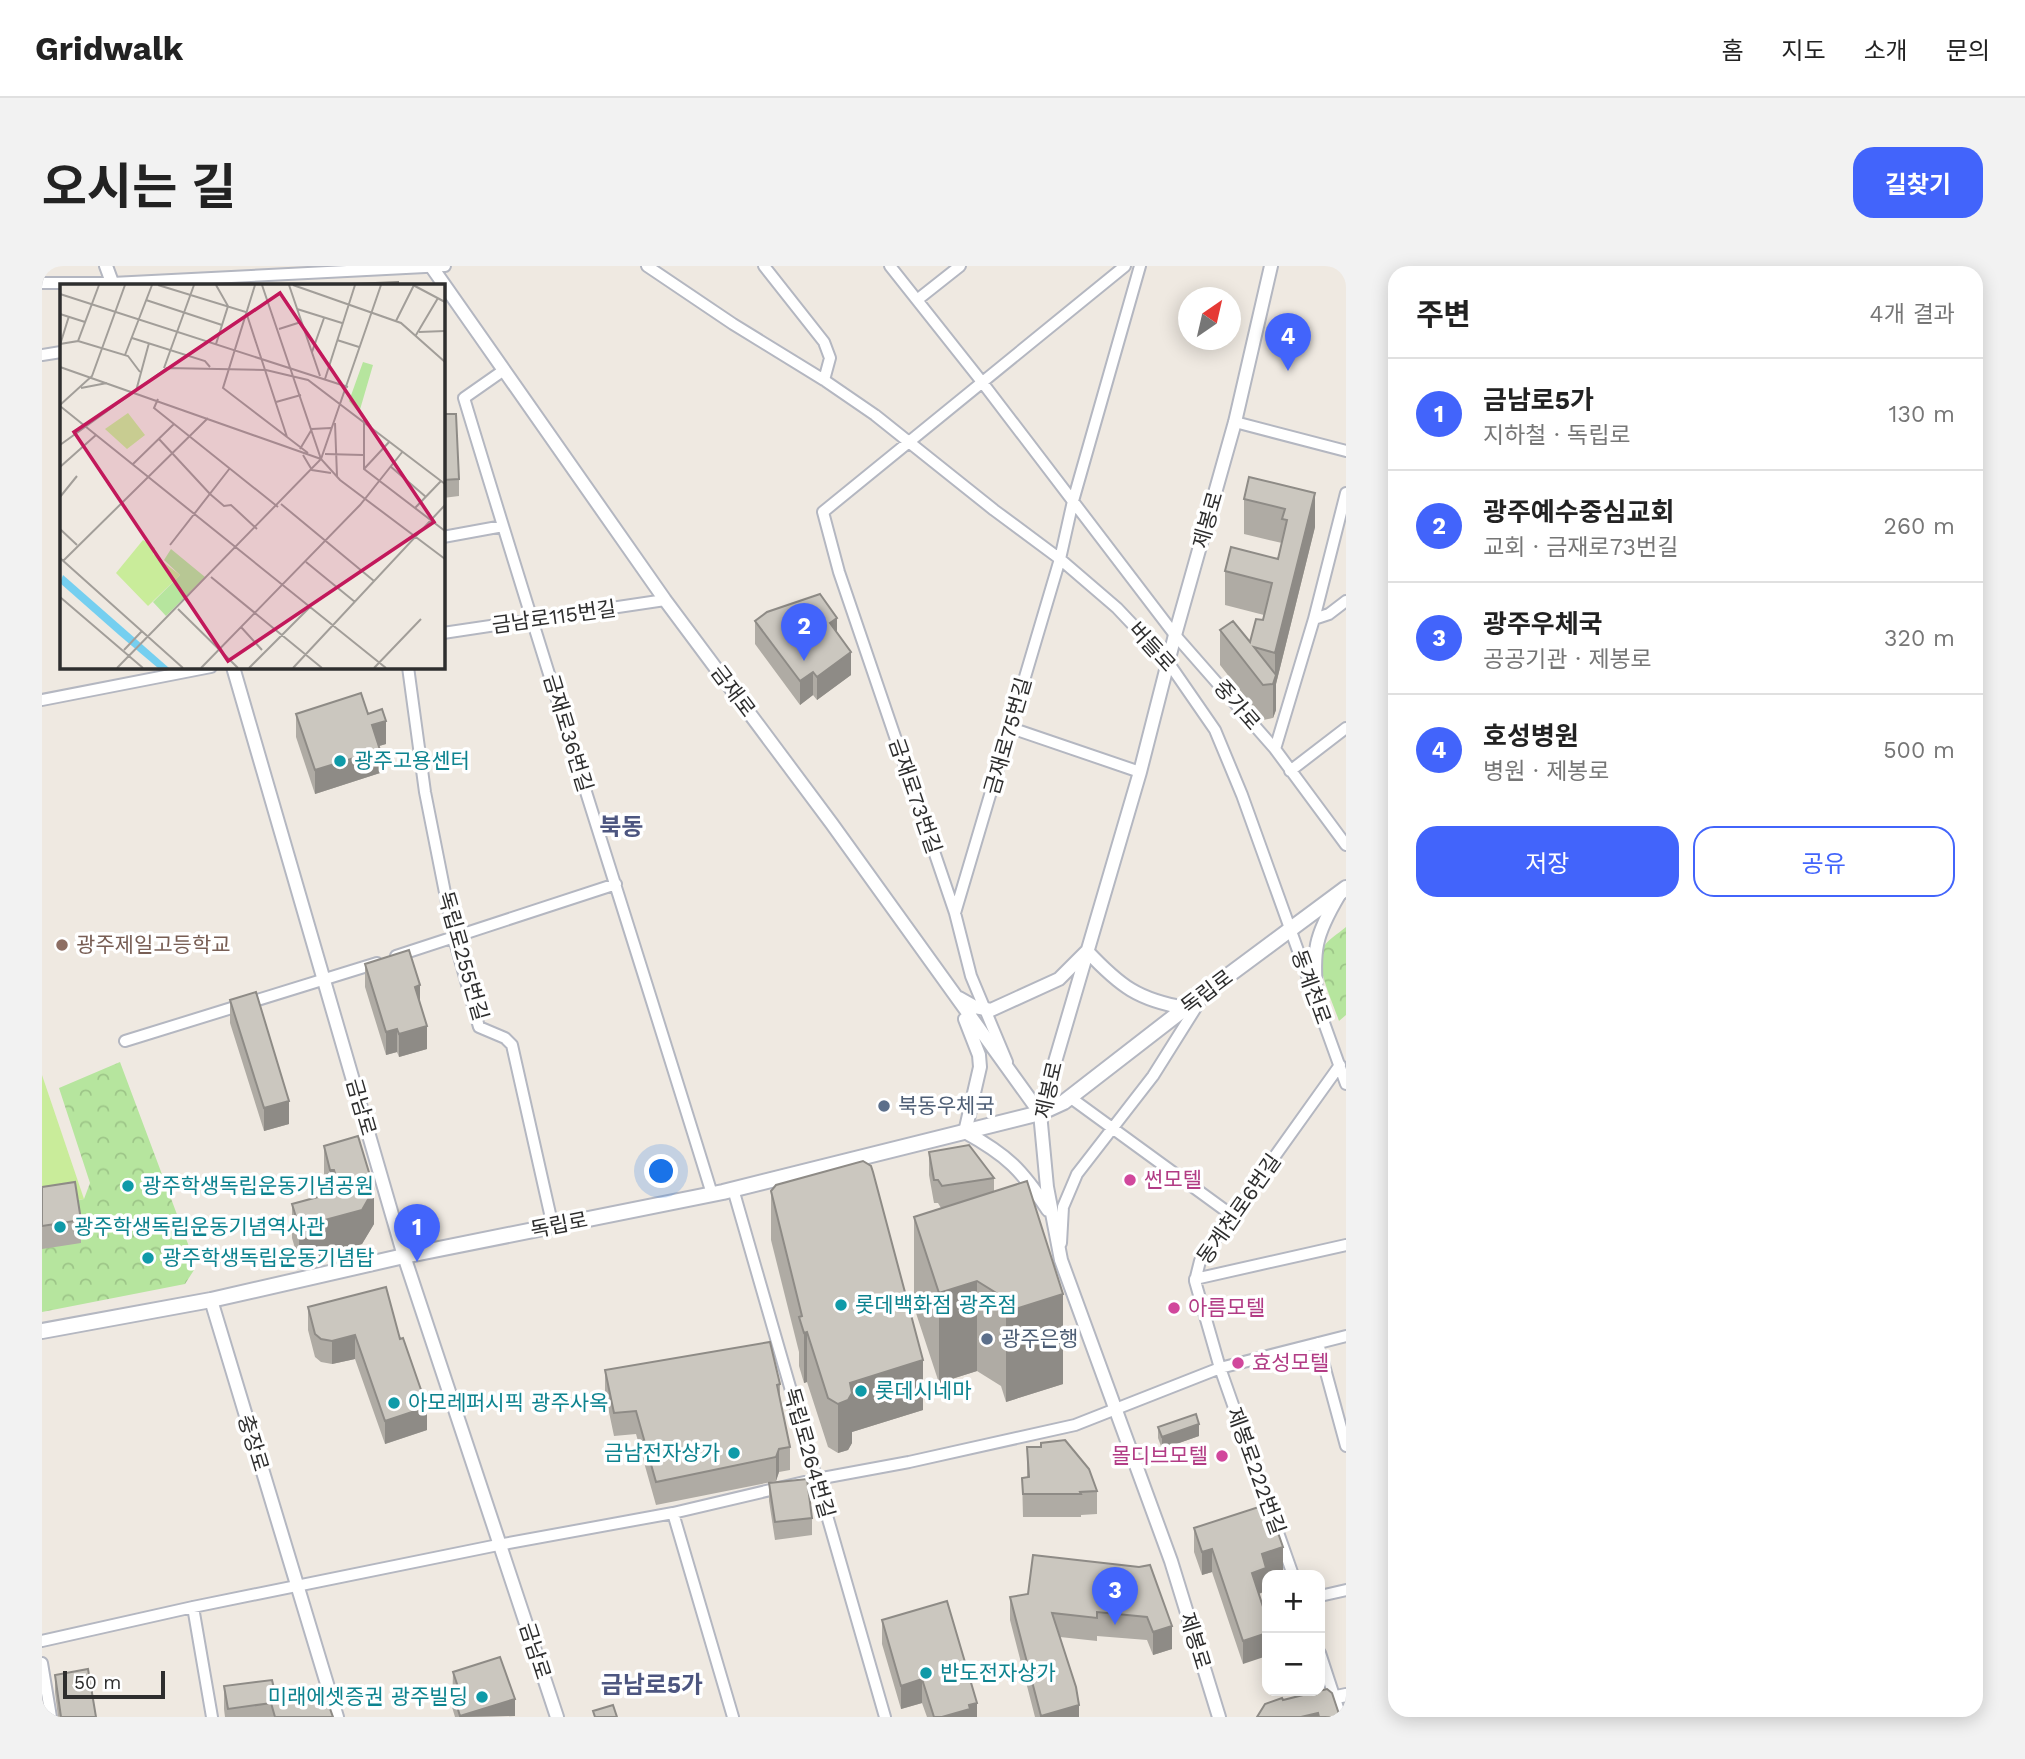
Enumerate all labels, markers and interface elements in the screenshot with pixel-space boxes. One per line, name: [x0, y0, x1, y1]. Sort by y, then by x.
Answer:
text: Gridwalk: [35, 29, 183, 68]
text: 홈: [1721, 37, 1743, 65]
text: 지도: [1781, 37, 1826, 65]
text: 소개: [1864, 37, 1908, 65]
text: 문의: [1946, 37, 1990, 65]
button: 길찾기: [1853, 147, 1983, 218]
text: 오시는 길: [42, 158, 236, 216]
inset map: [60, 284, 444, 668]
north arrow: [1178, 287, 1241, 350]
text: 주변: [1416, 297, 1471, 332]
text: 4개 결과: [1870, 301, 1955, 328]
pin: 4: [1265, 313, 1311, 371]
text: 금남로5가: [1483, 385, 1594, 415]
text: 1: [1434, 401, 1444, 428]
text: 130 m: [1889, 401, 1955, 428]
text: 지하철 · 독립로: [1483, 422, 1631, 449]
street label: 제봉로: [1188, 489, 1228, 551]
text: 광주예수중심교회: [1483, 497, 1674, 527]
text: 2: [1432, 513, 1446, 540]
text: 260 m: [1884, 513, 1955, 540]
text: 교회 · 금재로73번길: [1483, 534, 1678, 561]
street label: 금남로115번길: [490, 595, 618, 638]
pin: 2: [781, 603, 827, 661]
text: 광주우체국: [1483, 609, 1603, 639]
street label: 버들로: [1124, 617, 1181, 677]
text: 3: [1432, 625, 1446, 652]
text: 320 m: [1884, 625, 1955, 652]
text: 공공기관 · 제봉로: [1483, 646, 1652, 673]
street label: 금재로: [706, 660, 761, 721]
street label: 금재로36번길: [539, 671, 598, 795]
street label: 금재로75번길: [979, 674, 1036, 797]
street label: 중가로: [1209, 675, 1266, 735]
text: 호성병원: [1483, 721, 1579, 751]
street label: 금재로73번길: [884, 735, 947, 857]
text: 4: [1432, 737, 1446, 764]
text: 500 m: [1883, 737, 1955, 764]
place label: 광주고용센터: [354, 748, 470, 773]
marker: 광주고용센터: [332, 753, 348, 769]
text: 병원 · 제봉로: [1483, 758, 1610, 785]
district label: 북동: [599, 813, 643, 841]
button: 저장: [1416, 826, 1679, 897]
button: 공유: [1693, 826, 1955, 897]
street label: 독립로255번길: [433, 888, 494, 1023]
place label: 광주제일고등학교: [76, 932, 231, 957]
marker: 광주제일고등학교: [54, 937, 70, 953]
street label: 동계천로: [1287, 946, 1336, 1027]
street label: 독립로: [1176, 964, 1237, 1019]
street label: 제봉로: [1030, 1059, 1067, 1121]
street label: 금남로: [341, 1076, 381, 1138]
place label: 북동우체국: [898, 1093, 995, 1118]
marker: 북동우체국: [876, 1098, 892, 1114]
street label: 동계천로6번길: [1191, 1149, 1286, 1269]
your location: [644, 1154, 678, 1188]
place label: 썬모텔: [1144, 1167, 1202, 1192]
marker: 썬모텔: [1122, 1172, 1138, 1188]
place label: 광주학생독립운동기념공원: [142, 1173, 374, 1198]
marker: 광주학생독립운동기념공원: [120, 1178, 136, 1194]
pin: 1: [394, 1204, 440, 1262]
street label: 독립로: [528, 1207, 590, 1242]
place label: 광주학생독립운동기념역사관: [74, 1214, 325, 1239]
marker: 광주학생독립운동기념역사관: [52, 1219, 68, 1235]
place label: 광주학생독립운동기념탑: [162, 1245, 375, 1270]
marker: 광주학생독립운동기념탑: [140, 1250, 156, 1266]
place label: 롯데백화점 광주점: [855, 1292, 1017, 1317]
place label: 아름모텔: [1188, 1295, 1265, 1320]
marker: 롯데백화점 광주점: [833, 1297, 849, 1313]
marker: 아름모텔: [1166, 1300, 1182, 1316]
place label: 광주은행: [1001, 1326, 1078, 1351]
marker: 광주은행: [979, 1331, 995, 1347]
place label: 효성모텔: [1252, 1350, 1329, 1375]
marker: 효성모텔: [1230, 1355, 1246, 1371]
place label: 롯데시네마: [875, 1378, 972, 1403]
marker: 롯데시네마: [853, 1383, 869, 1399]
street label: 독립로264번길: [779, 1385, 840, 1521]
place label: 아모레퍼시픽 광주사옥: [408, 1390, 608, 1415]
marker: 아모레퍼시픽 광주사옥: [386, 1395, 402, 1411]
street label: 제봉로222번길: [1222, 1404, 1291, 1538]
street label: 충장로: [233, 1411, 274, 1474]
place label: 금남전자상가: [604, 1440, 720, 1465]
place label: 몰디브모텔: [1111, 1443, 1208, 1468]
marker: 금남전자상가: [726, 1445, 742, 1461]
marker: 몰디브모텔: [1214, 1448, 1230, 1464]
pin: 3: [1092, 1567, 1138, 1625]
map controls: [1262, 1570, 1325, 1696]
button: +: [1262, 1570, 1325, 1633]
street label: 제봉로: [1175, 1609, 1216, 1672]
street label: 금남로: [515, 1619, 556, 1682]
button: −: [1262, 1633, 1325, 1696]
place label: 반도전자상가: [940, 1660, 1056, 1685]
marker: 반도전자상가: [918, 1665, 934, 1681]
scale bar: [63, 1668, 164, 1700]
text: 50 m: [74, 1671, 121, 1694]
district label: 금남로5가: [601, 1671, 703, 1699]
place label: 미래에셋증권 광주빌딩: [268, 1684, 468, 1709]
marker: 미래에셋증권 광주빌딩: [474, 1689, 490, 1705]

